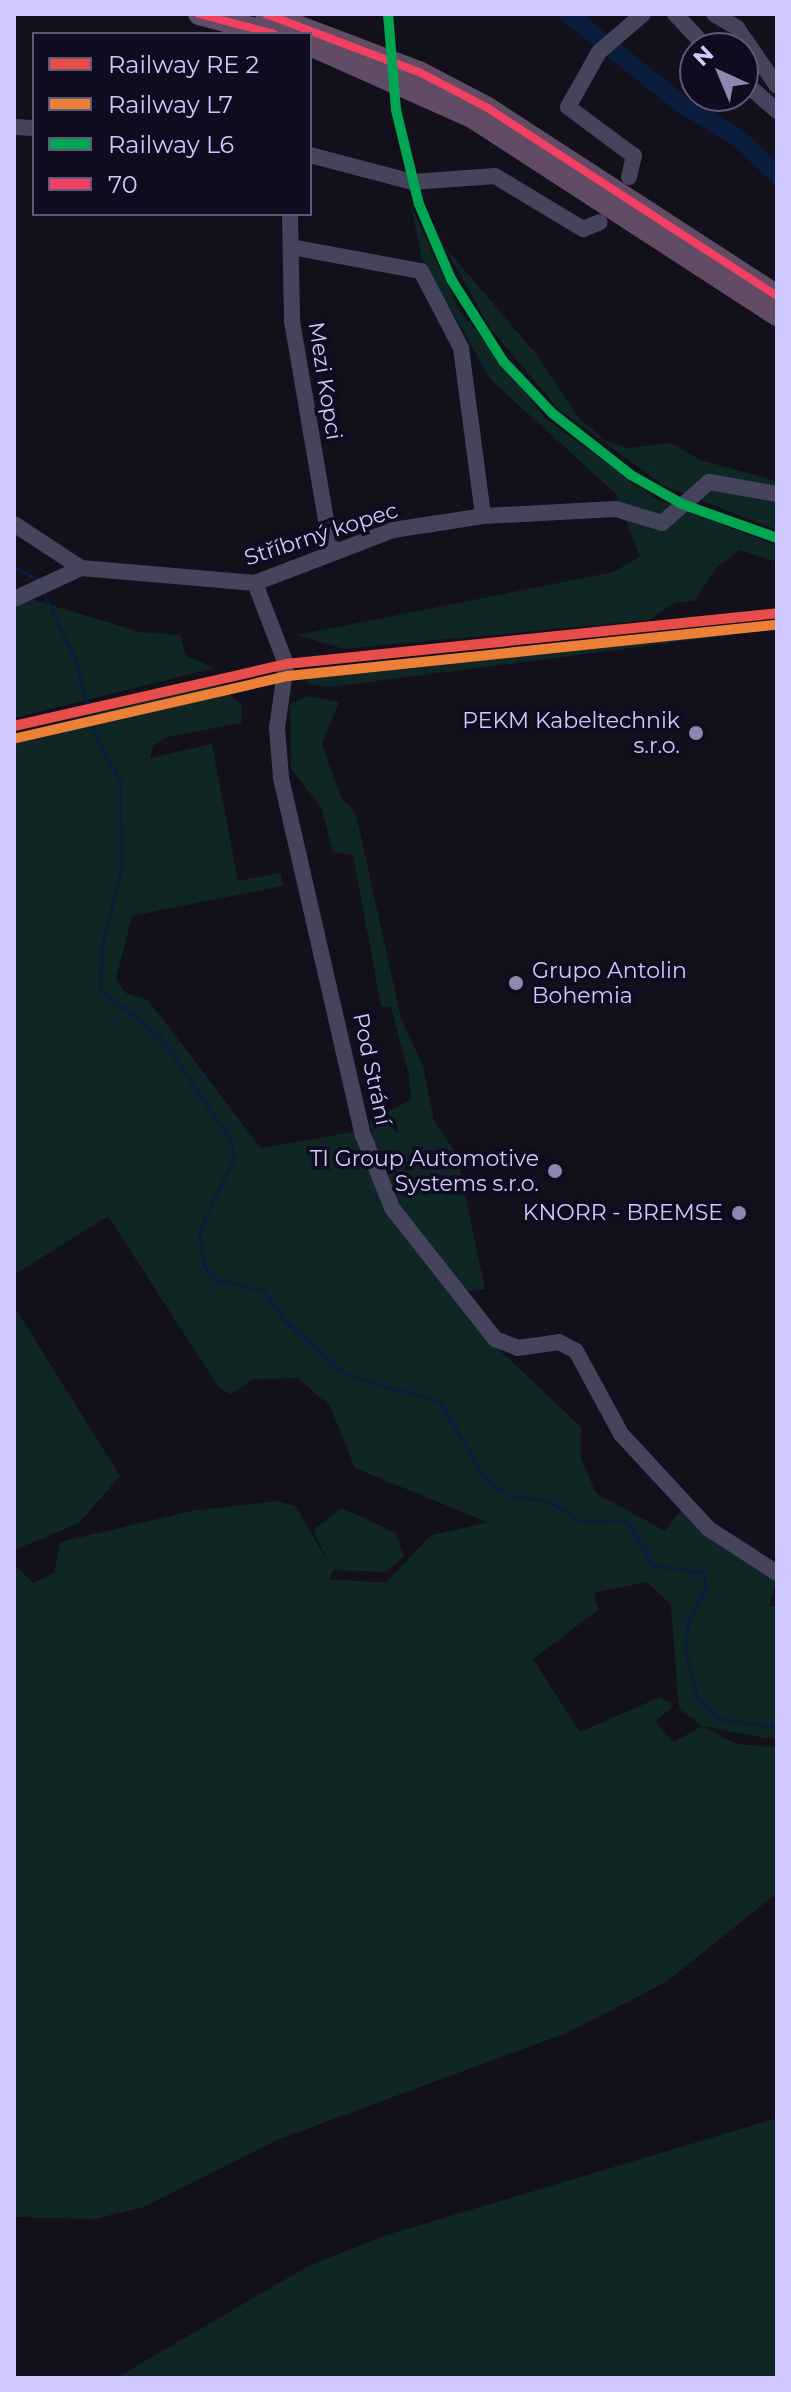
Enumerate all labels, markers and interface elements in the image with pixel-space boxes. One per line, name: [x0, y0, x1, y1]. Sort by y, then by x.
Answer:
legend: [32, 32, 312, 216]
north arrow: [679, 32, 759, 112]
text: N: [688, 40, 719, 72]
text: Railway RE 2: [108, 50, 259, 79]
text: Railway L7: [108, 90, 233, 119]
text: Railway L6: [108, 130, 234, 159]
text: 70: [108, 170, 138, 199]
street label: Mezi Kopci: [303, 320, 347, 442]
street label: Stříbrný kopec: [241, 497, 401, 571]
place label: PEKM Kabeltechnik s.r.o.: [462, 707, 680, 758]
marker: PEKM Kabeltechnik s.r.o.: [687, 724, 705, 742]
place label: Grupo Antolin Bohemia: [532, 957, 687, 1008]
marker: Grupo Antolin Bohemia: [507, 974, 525, 992]
street label: Pod Strání: [347, 1010, 397, 1128]
place label: TI Group Automotive Systems s.r.o.: [310, 1145, 539, 1196]
marker: TI Group Automotive Systems s.r.o.: [546, 1162, 564, 1180]
place label: KNORR - BREMSE: [523, 1200, 723, 1226]
marker: KNORR - BREMSE: [730, 1204, 748, 1222]

